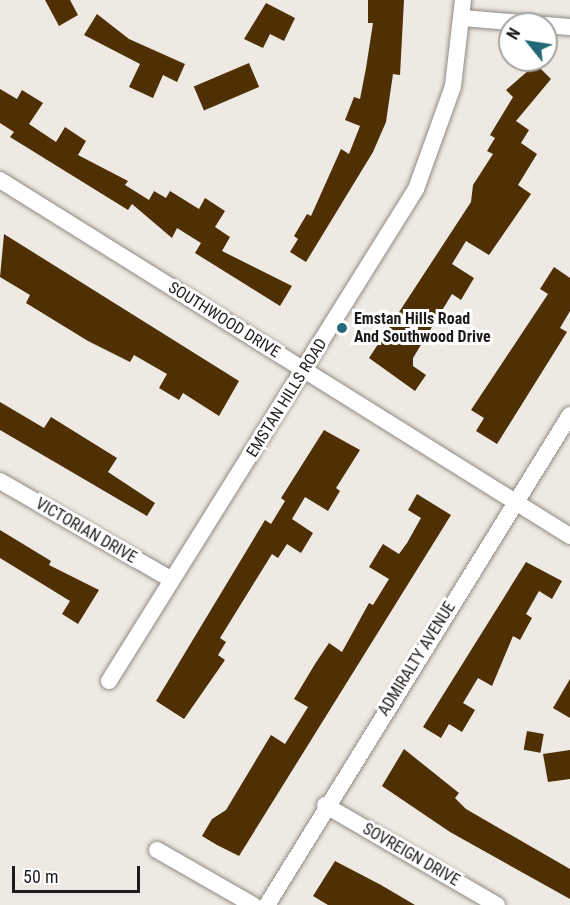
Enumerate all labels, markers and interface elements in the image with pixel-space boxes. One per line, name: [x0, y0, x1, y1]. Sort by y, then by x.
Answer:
north arrow: [498, 12, 558, 72]
text: N: [503, 25, 524, 43]
street label: SOUTHWOOD DRIVE: [165, 278, 283, 362]
place label: Emstan Hills Road And Southwood Drive: [354, 309, 491, 347]
marker: Emstan Hills Road And Southwood Drive: [335, 321, 349, 335]
street label: EMSTAN HILLS ROAD: [243, 335, 331, 461]
street label: VICTORIAN DRIVE: [32, 494, 140, 568]
street label: ADMIRALTY AVENUE: [374, 599, 460, 719]
street label: SOVREIGN DRIVE: [359, 820, 463, 890]
scale bar: [15, 854, 142, 892]
text: 50 m: [23, 866, 58, 887]

